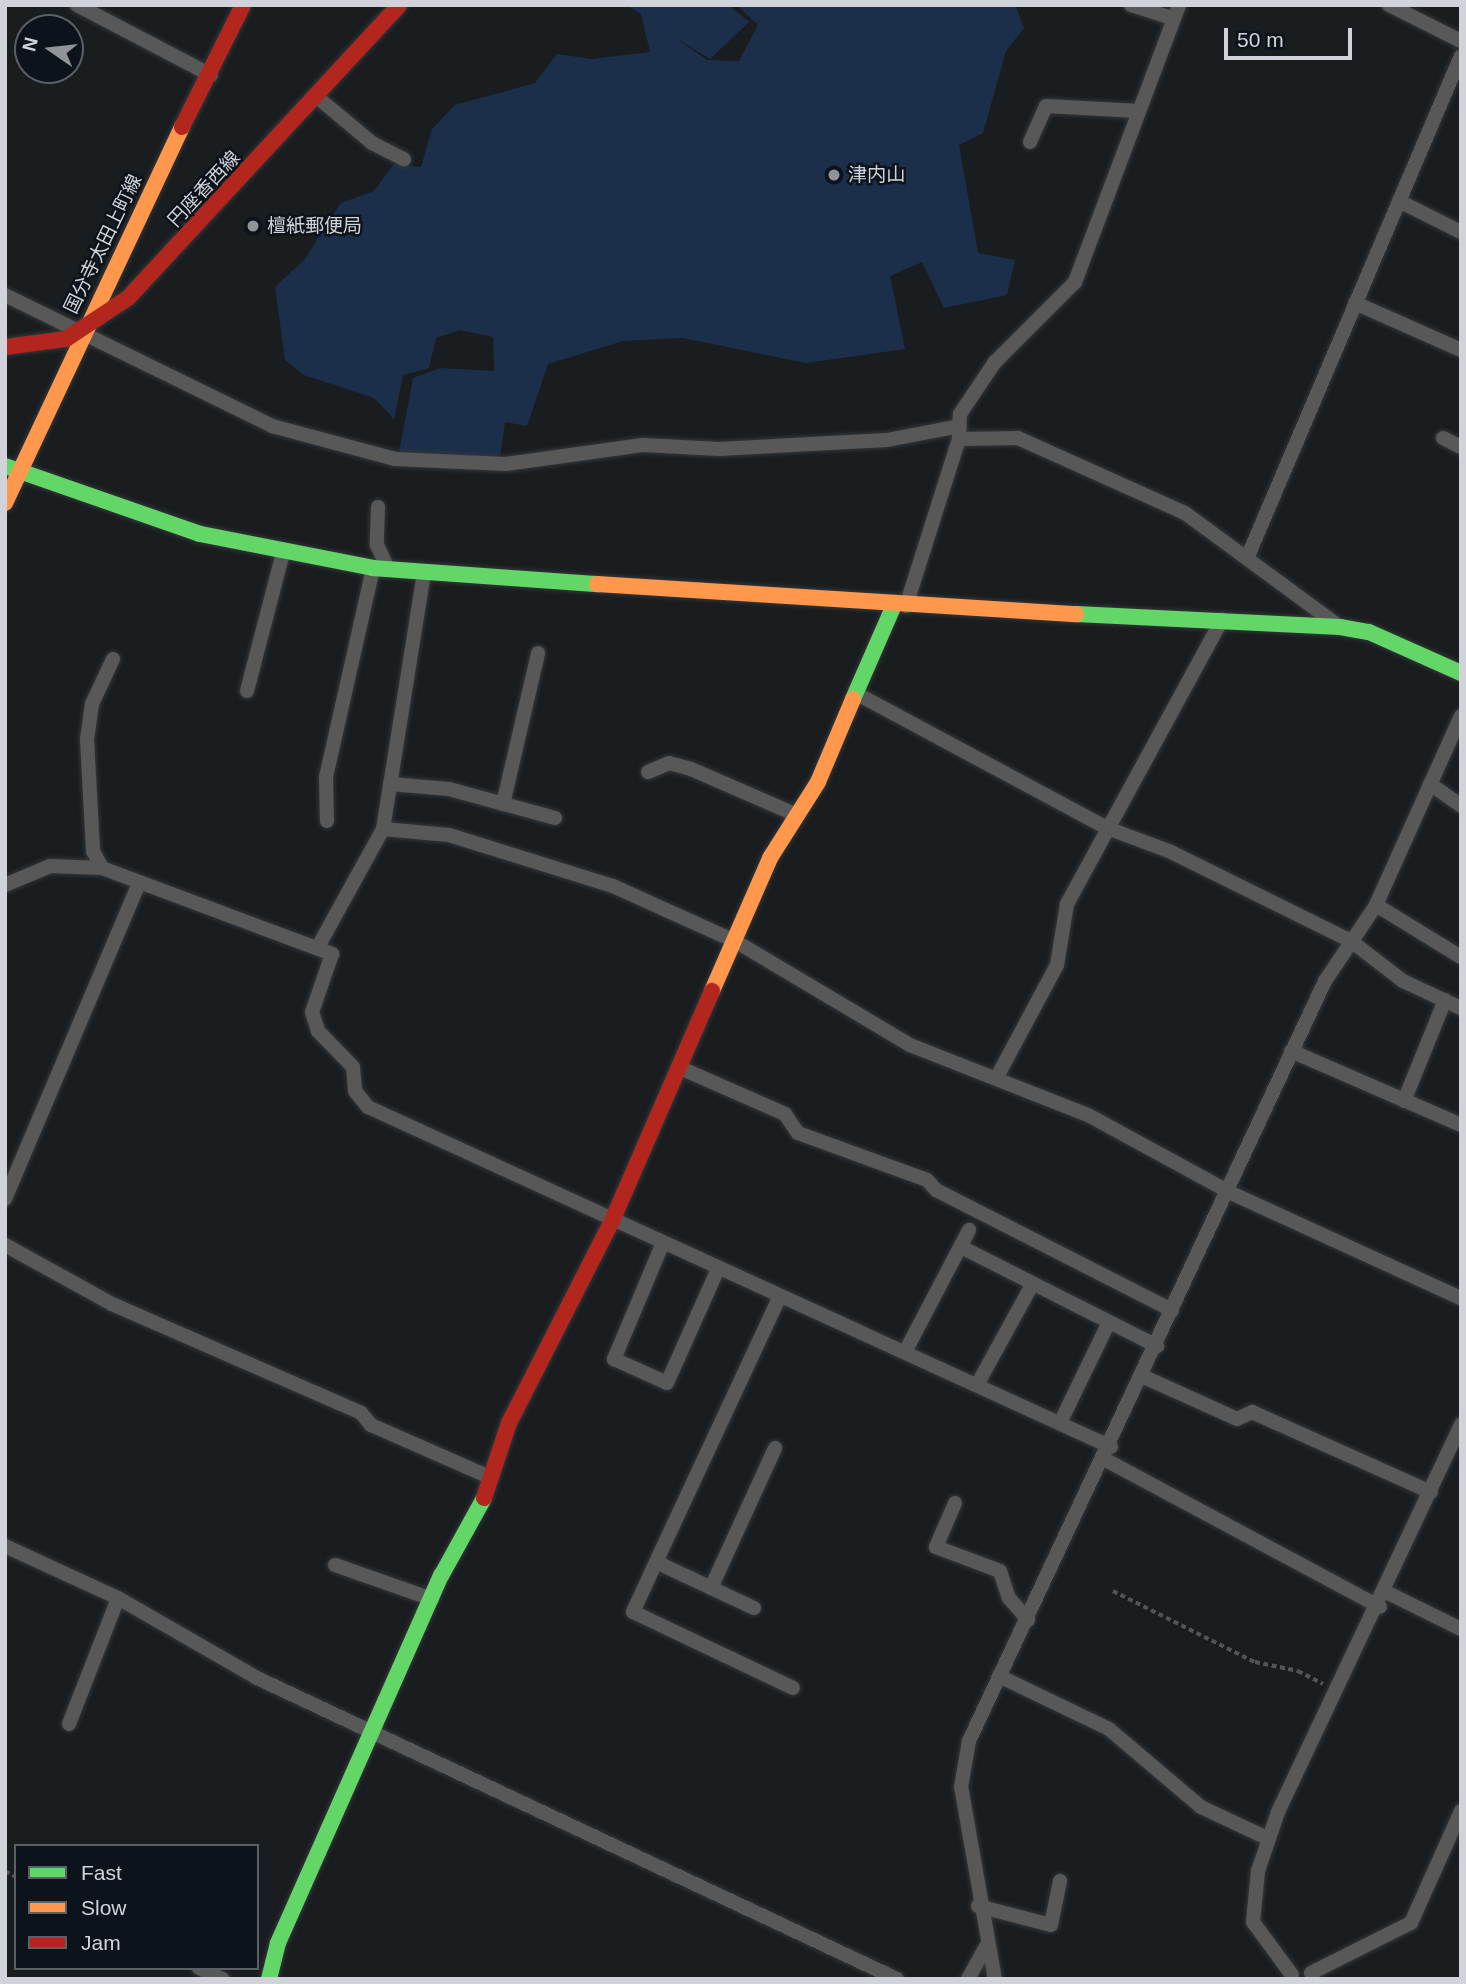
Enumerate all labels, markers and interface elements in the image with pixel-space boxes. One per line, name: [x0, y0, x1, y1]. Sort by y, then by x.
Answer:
north arrow: [14, 14, 84, 84]
scale bar: [1228, 14, 1356, 58]
text: 50 m: [1237, 28, 1284, 51]
text: N: [18, 35, 42, 53]
street label: 円座香西線: [163, 146, 245, 232]
place label: 津内山: [848, 164, 905, 186]
marker: 津内山: [826, 167, 842, 183]
street label: 国分寺太田上町線: [59, 171, 147, 317]
place label: 檀紙郵便局: [267, 215, 362, 237]
marker: 檀紙郵便局: [245, 218, 261, 234]
legend: [14, 1844, 259, 1970]
text: Fast: [81, 1861, 122, 1884]
text: Slow: [81, 1896, 127, 1919]
text: Jam: [81, 1931, 121, 1954]

